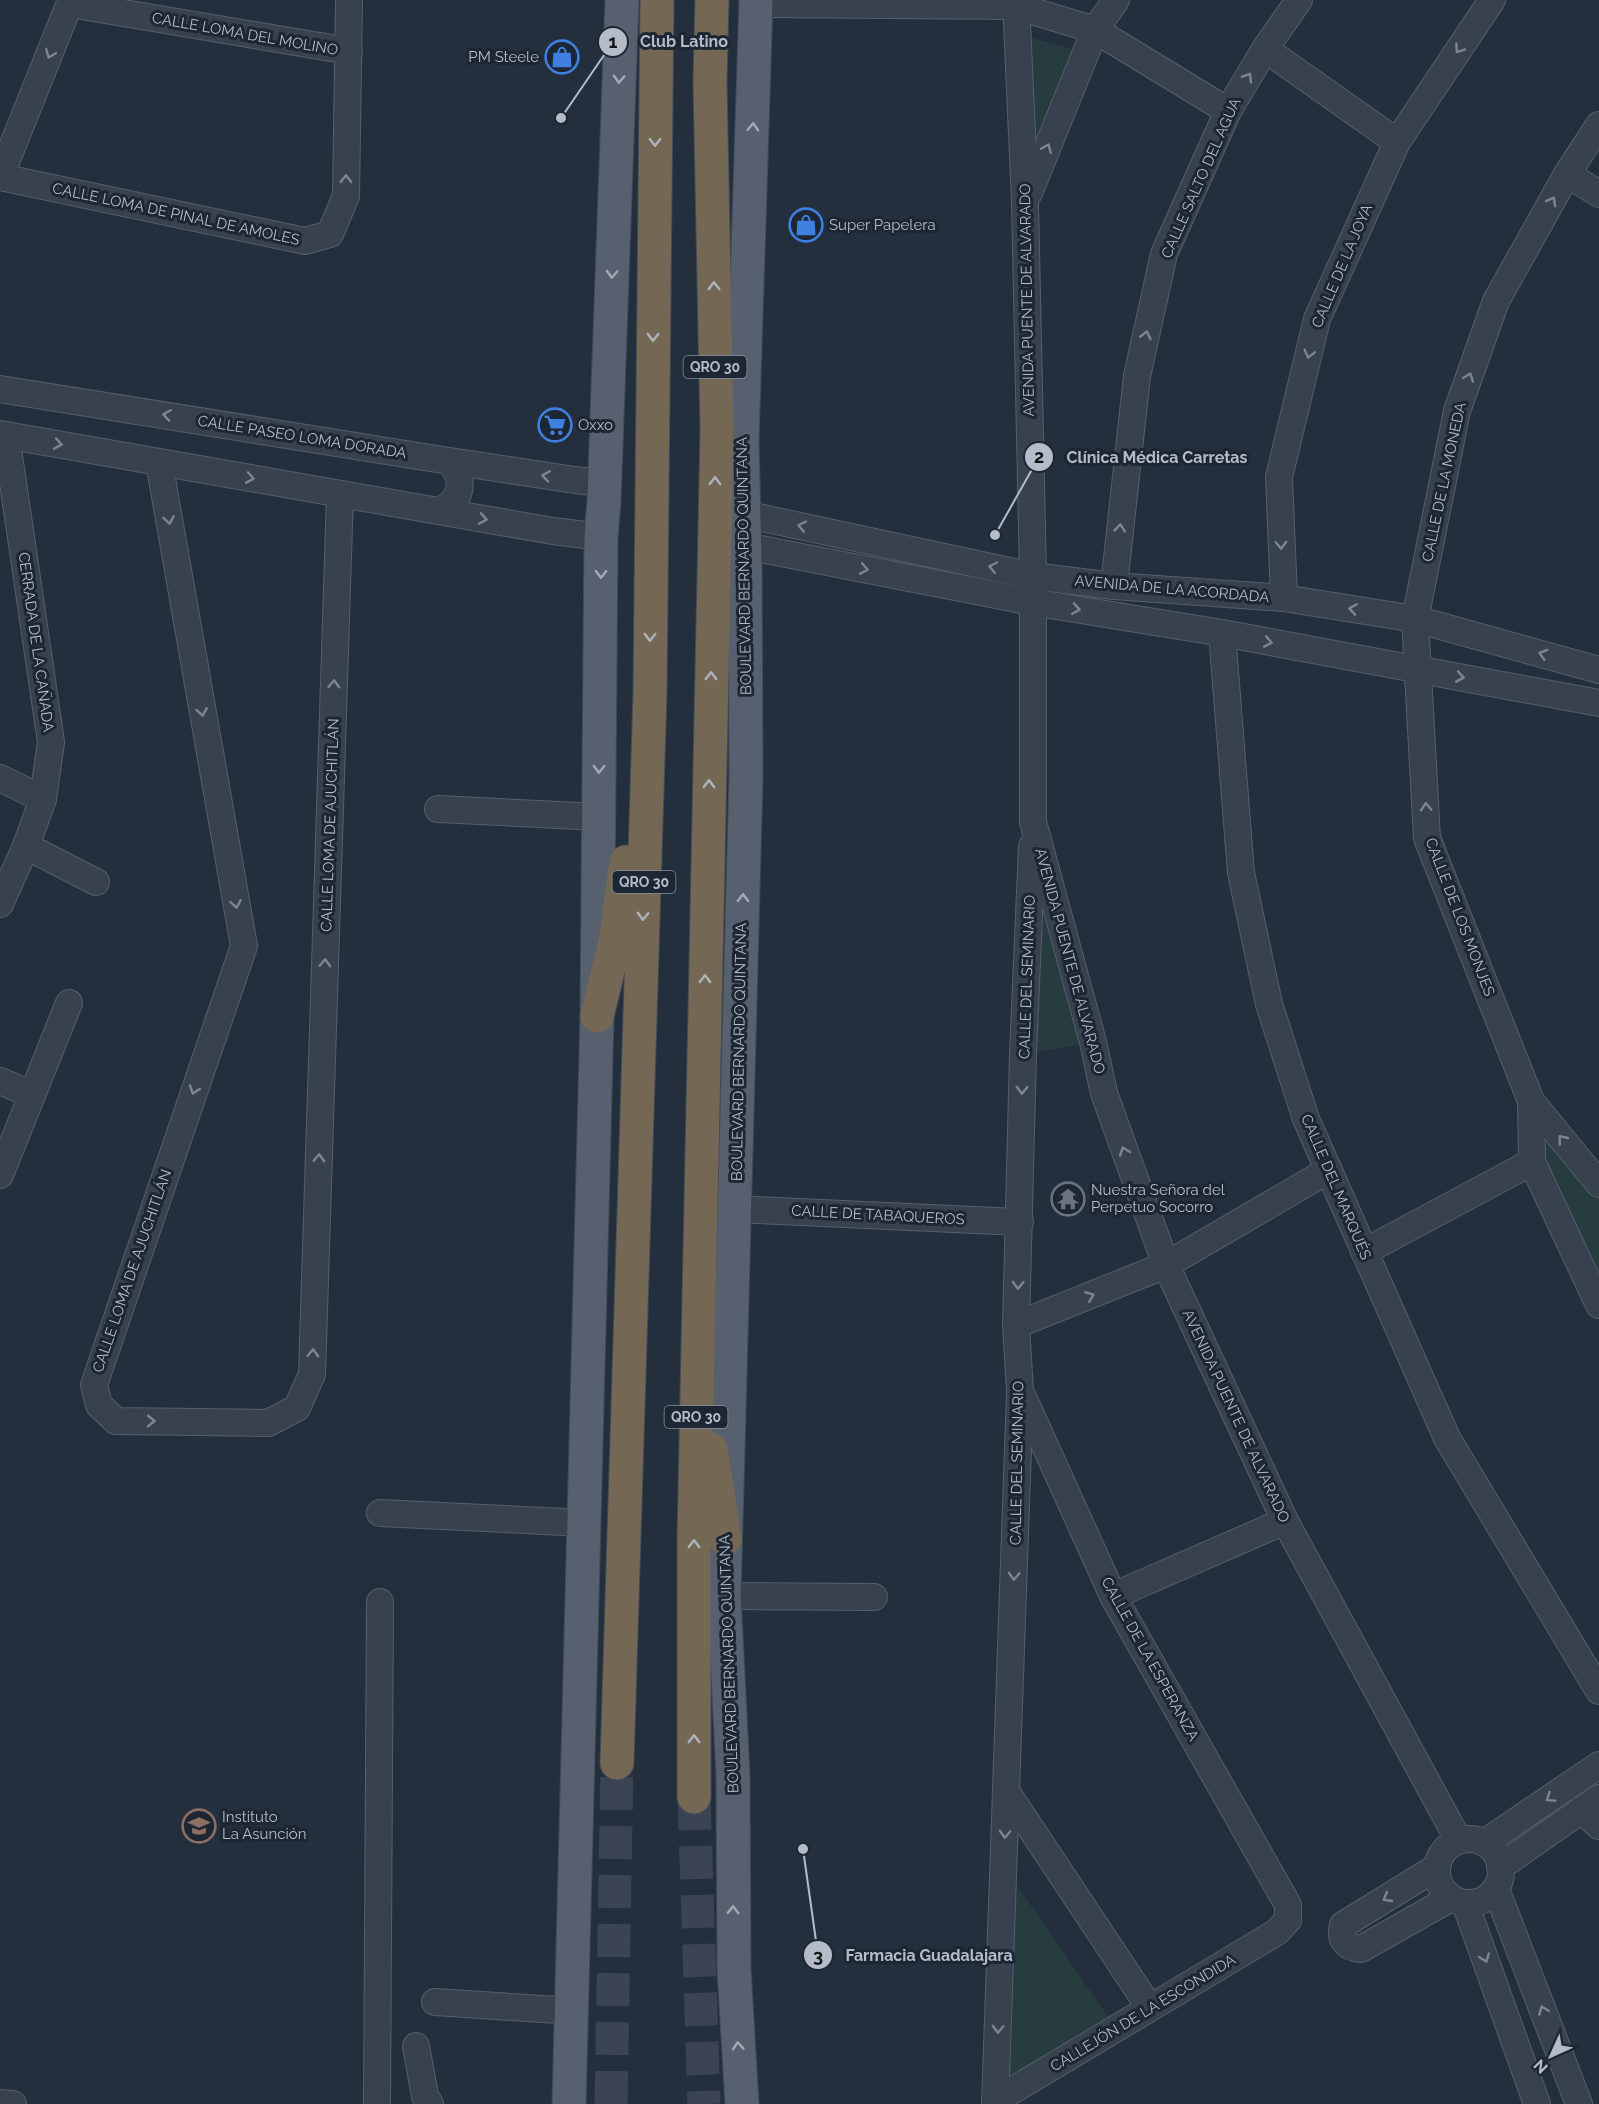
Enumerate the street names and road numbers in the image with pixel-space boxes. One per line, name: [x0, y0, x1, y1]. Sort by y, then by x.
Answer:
street label: CALLE LOMA DEL MOLINO: [151, 9, 339, 59]
street label: CALLE SALTO DEL AGUA: [1157, 95, 1245, 261]
street label: CALLE LOMA DE PINAL DE AMOLES: [51, 179, 301, 249]
street label: AVENIDA PUENTE DE ALVARADO: [1016, 183, 1038, 417]
street label: CALLE DE LA JOYA: [1308, 201, 1376, 331]
road number: QRO 30: [684, 356, 746, 378]
street label: CALLE DE LA MONEDA: [1418, 401, 1470, 563]
street label: CALLE PASEO LOMA DORADA: [196, 412, 408, 462]
street label: BOULEVARD BERNARDO QUINTANA: [733, 437, 755, 695]
street label: CERRADA DE LA CAÑADA: [14, 551, 58, 733]
street label: AVENIDA DE LA ACORDADA: [1074, 572, 1270, 606]
street label: CALLE LOMA DE AJUCHITLÁN: [317, 718, 343, 932]
street label: CALLE DE LOS MONJES: [1421, 835, 1499, 999]
street label: AVENIDA PUENTE DE ALVARADO: [1031, 846, 1109, 1076]
road number: QRO 30: [612, 871, 676, 893]
street label: CALLE DEL SEMINARIO: [1015, 895, 1039, 1059]
street label: BOULEVARD BERNARDO QUINTANA: [728, 923, 750, 1181]
street label: CALLE DEL MARQUÉS: [1297, 1111, 1375, 1263]
street label: CALLE LOMA DE AJUCHITLÁN: [89, 1167, 175, 1375]
street label: CALLE DE TABAQUEROS: [791, 1201, 965, 1229]
street label: AVENIDA PUENTE DE ALVARADO: [1179, 1307, 1293, 1525]
street label: CALLE DEL SEMINARIO: [1007, 1381, 1027, 1545]
road number: QRO 30: [664, 1406, 728, 1428]
street label: BOULEVARD BERNARDO QUINTANA: [715, 1535, 743, 1793]
street label: CALLE DE LA ESPERANZA: [1097, 1574, 1203, 1744]
street label: CALLEJÓN DE LA ESCONDIDA: [1047, 1950, 1239, 2076]

